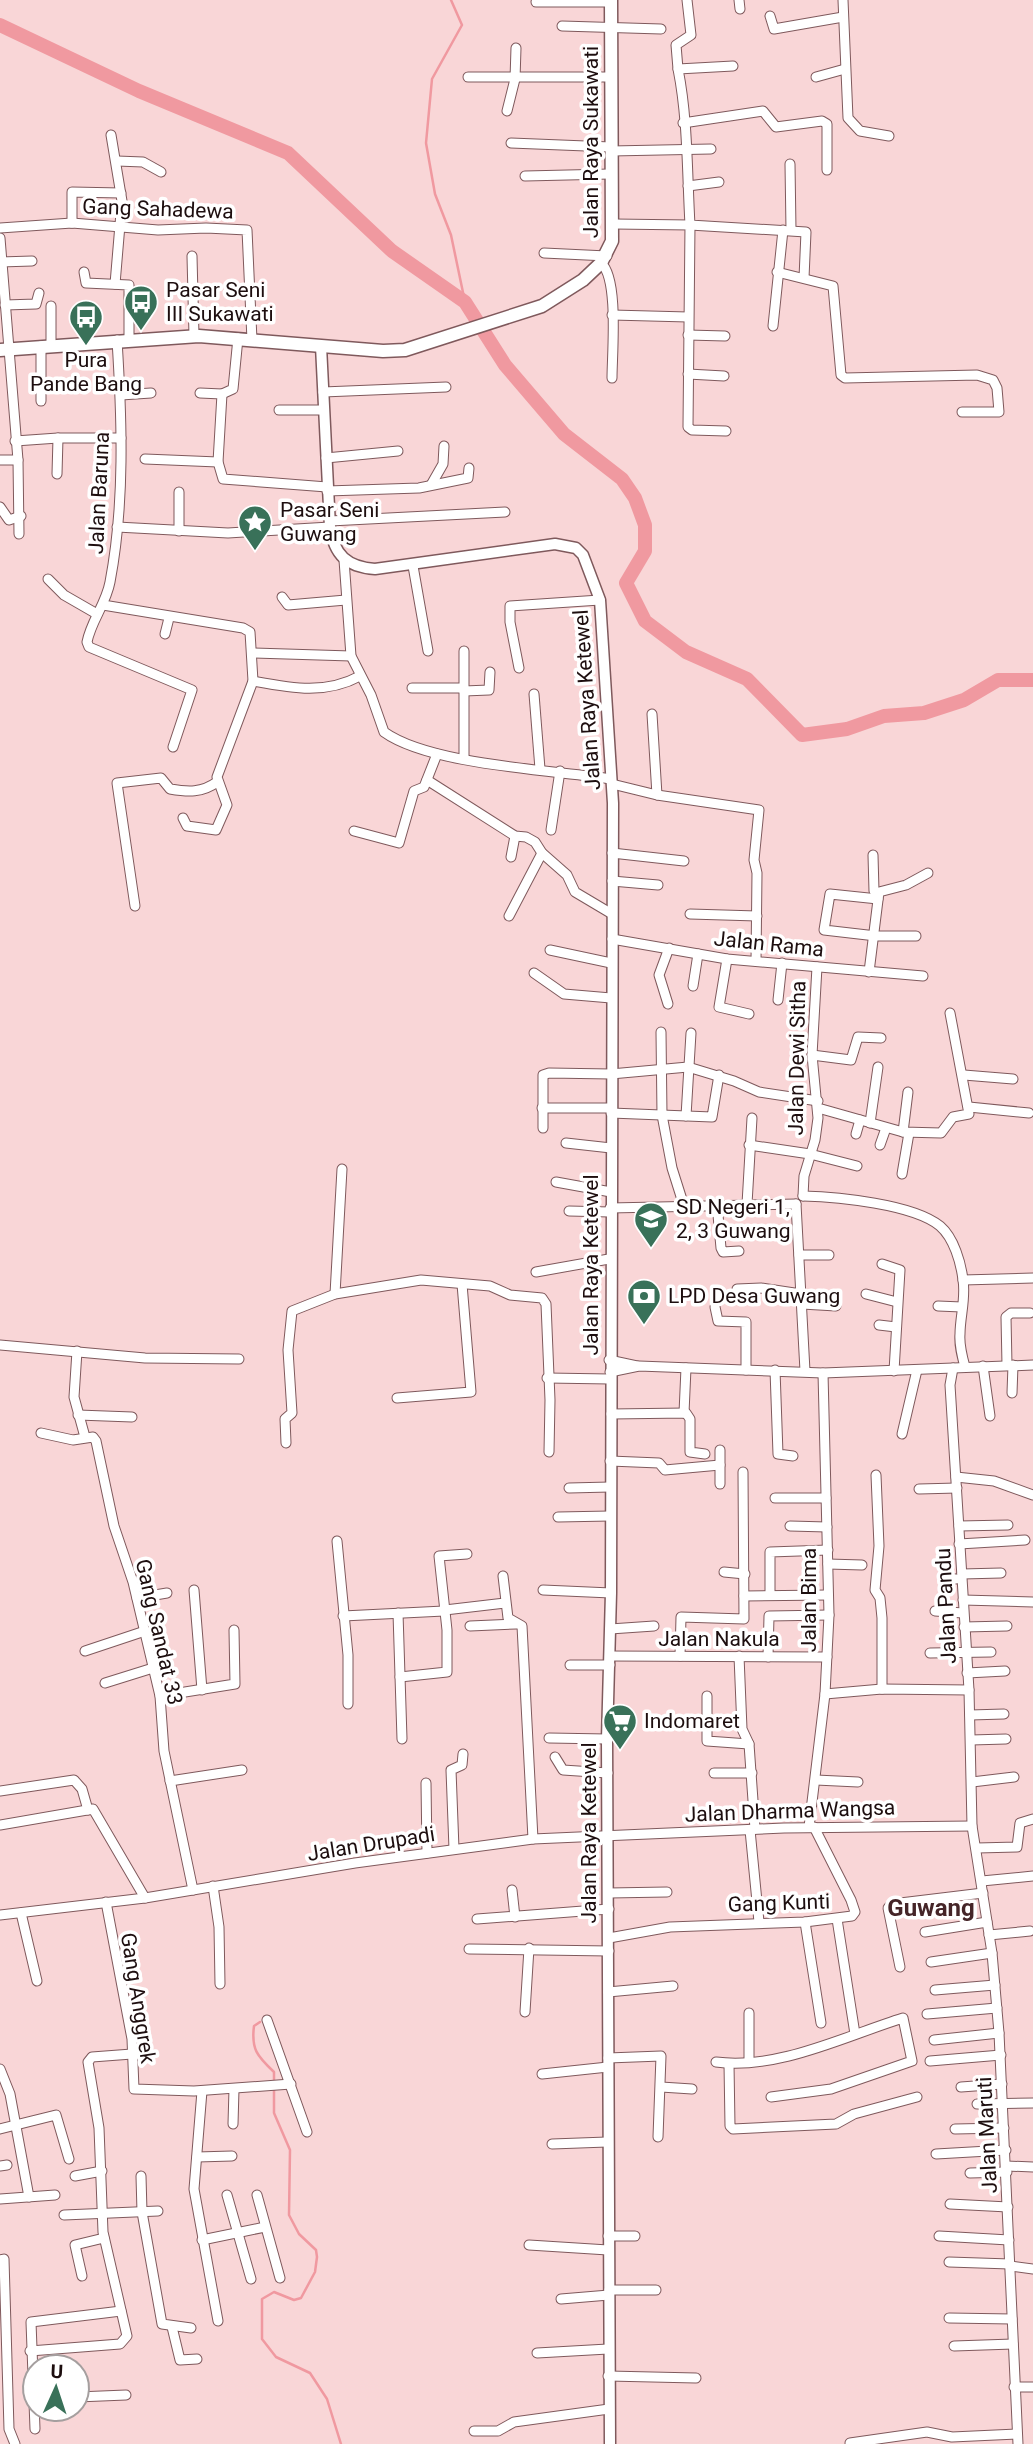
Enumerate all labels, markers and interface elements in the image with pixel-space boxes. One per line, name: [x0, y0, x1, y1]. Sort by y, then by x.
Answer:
street label: Jalan Raya Sukawati: [579, 46, 603, 238]
street label: Gang Sahadewa: [82, 194, 234, 224]
place label: Pasar Seni III Sukawati: [166, 278, 274, 326]
bus stop icon: Pasar Seni III Sukawati: [122, 283, 160, 332]
bus stop icon: Pura Pande Bang: [67, 298, 105, 347]
place label: Pura Pande Bang: [30, 348, 142, 396]
street label: Jalan Baruna: [84, 431, 114, 555]
place label: Pasar Seni Guwang: [280, 498, 379, 546]
place icon: Pasar Seni Guwang: [236, 503, 274, 552]
street label: Jalan Raya Ketewel: [569, 609, 605, 791]
street label: Jalan Rama: [713, 926, 825, 962]
street label: Jalan Dewi Sitha: [784, 980, 810, 1136]
street label: Jalan Raya Ketewel: [579, 1174, 603, 1356]
place label: SD Negeri 1, 2, 3 Guwang: [676, 1195, 791, 1243]
school or university icon: SD Negeri 1, 2, 3 Guwang: [632, 1200, 670, 1249]
bank icon: LPD Desa Guwang: [625, 1277, 663, 1326]
place label: LPD Desa Guwang: [668, 1284, 840, 1308]
street label: Jalan Pandu: [931, 1547, 961, 1665]
street label: Jalan Bima: [797, 1548, 821, 1652]
street label: Gang Sandat 33: [131, 1557, 187, 1707]
street label: Jalan Nakula: [658, 1627, 780, 1651]
supermarket icon: Indomaret: [601, 1702, 639, 1751]
place label: Indomaret: [644, 1709, 740, 1733]
street label: Jalan Raya Ketewel: [577, 1742, 601, 1924]
street label: Jalan Dharma Wangsa: [684, 1795, 896, 1827]
street label: Jalan Drupadi: [305, 1822, 437, 1866]
street label: Gang Kunti: [727, 1889, 831, 1917]
district label: Guwang: [887, 1894, 975, 1922]
street label: Gang Anggrek: [116, 1931, 160, 2065]
street label: Jalan Maruti: [972, 2076, 1002, 2194]
north arrow: [21, 2353, 91, 2423]
text: U: [50, 2360, 64, 2383]

